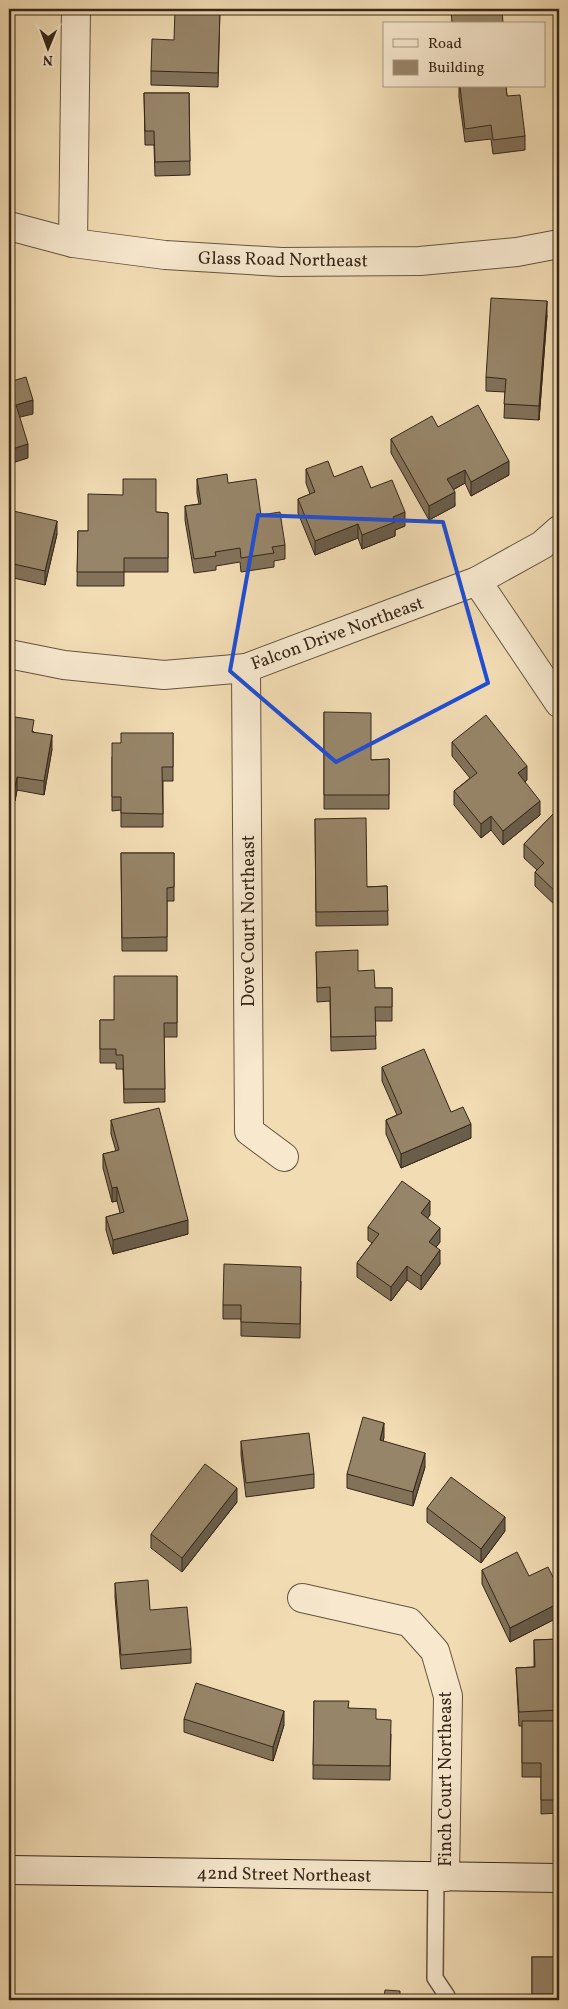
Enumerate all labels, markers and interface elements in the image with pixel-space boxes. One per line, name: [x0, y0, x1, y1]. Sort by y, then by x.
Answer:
north arrow: [22, 22, 72, 72]
legend: [383, 22, 546, 88]
text: Road: [428, 34, 462, 55]
text: N: [43, 50, 53, 69]
text: Building: [428, 58, 485, 79]
street label: Glass Road Northeast: [198, 247, 368, 274]
street label: Falcon Drive Northeast: [248, 592, 427, 677]
street label: Dove Court Northeast: [237, 835, 262, 1007]
street label: Finch Court Northeast: [434, 1691, 459, 1867]
street label: 42nd Street Northeast: [196, 1861, 372, 1890]

